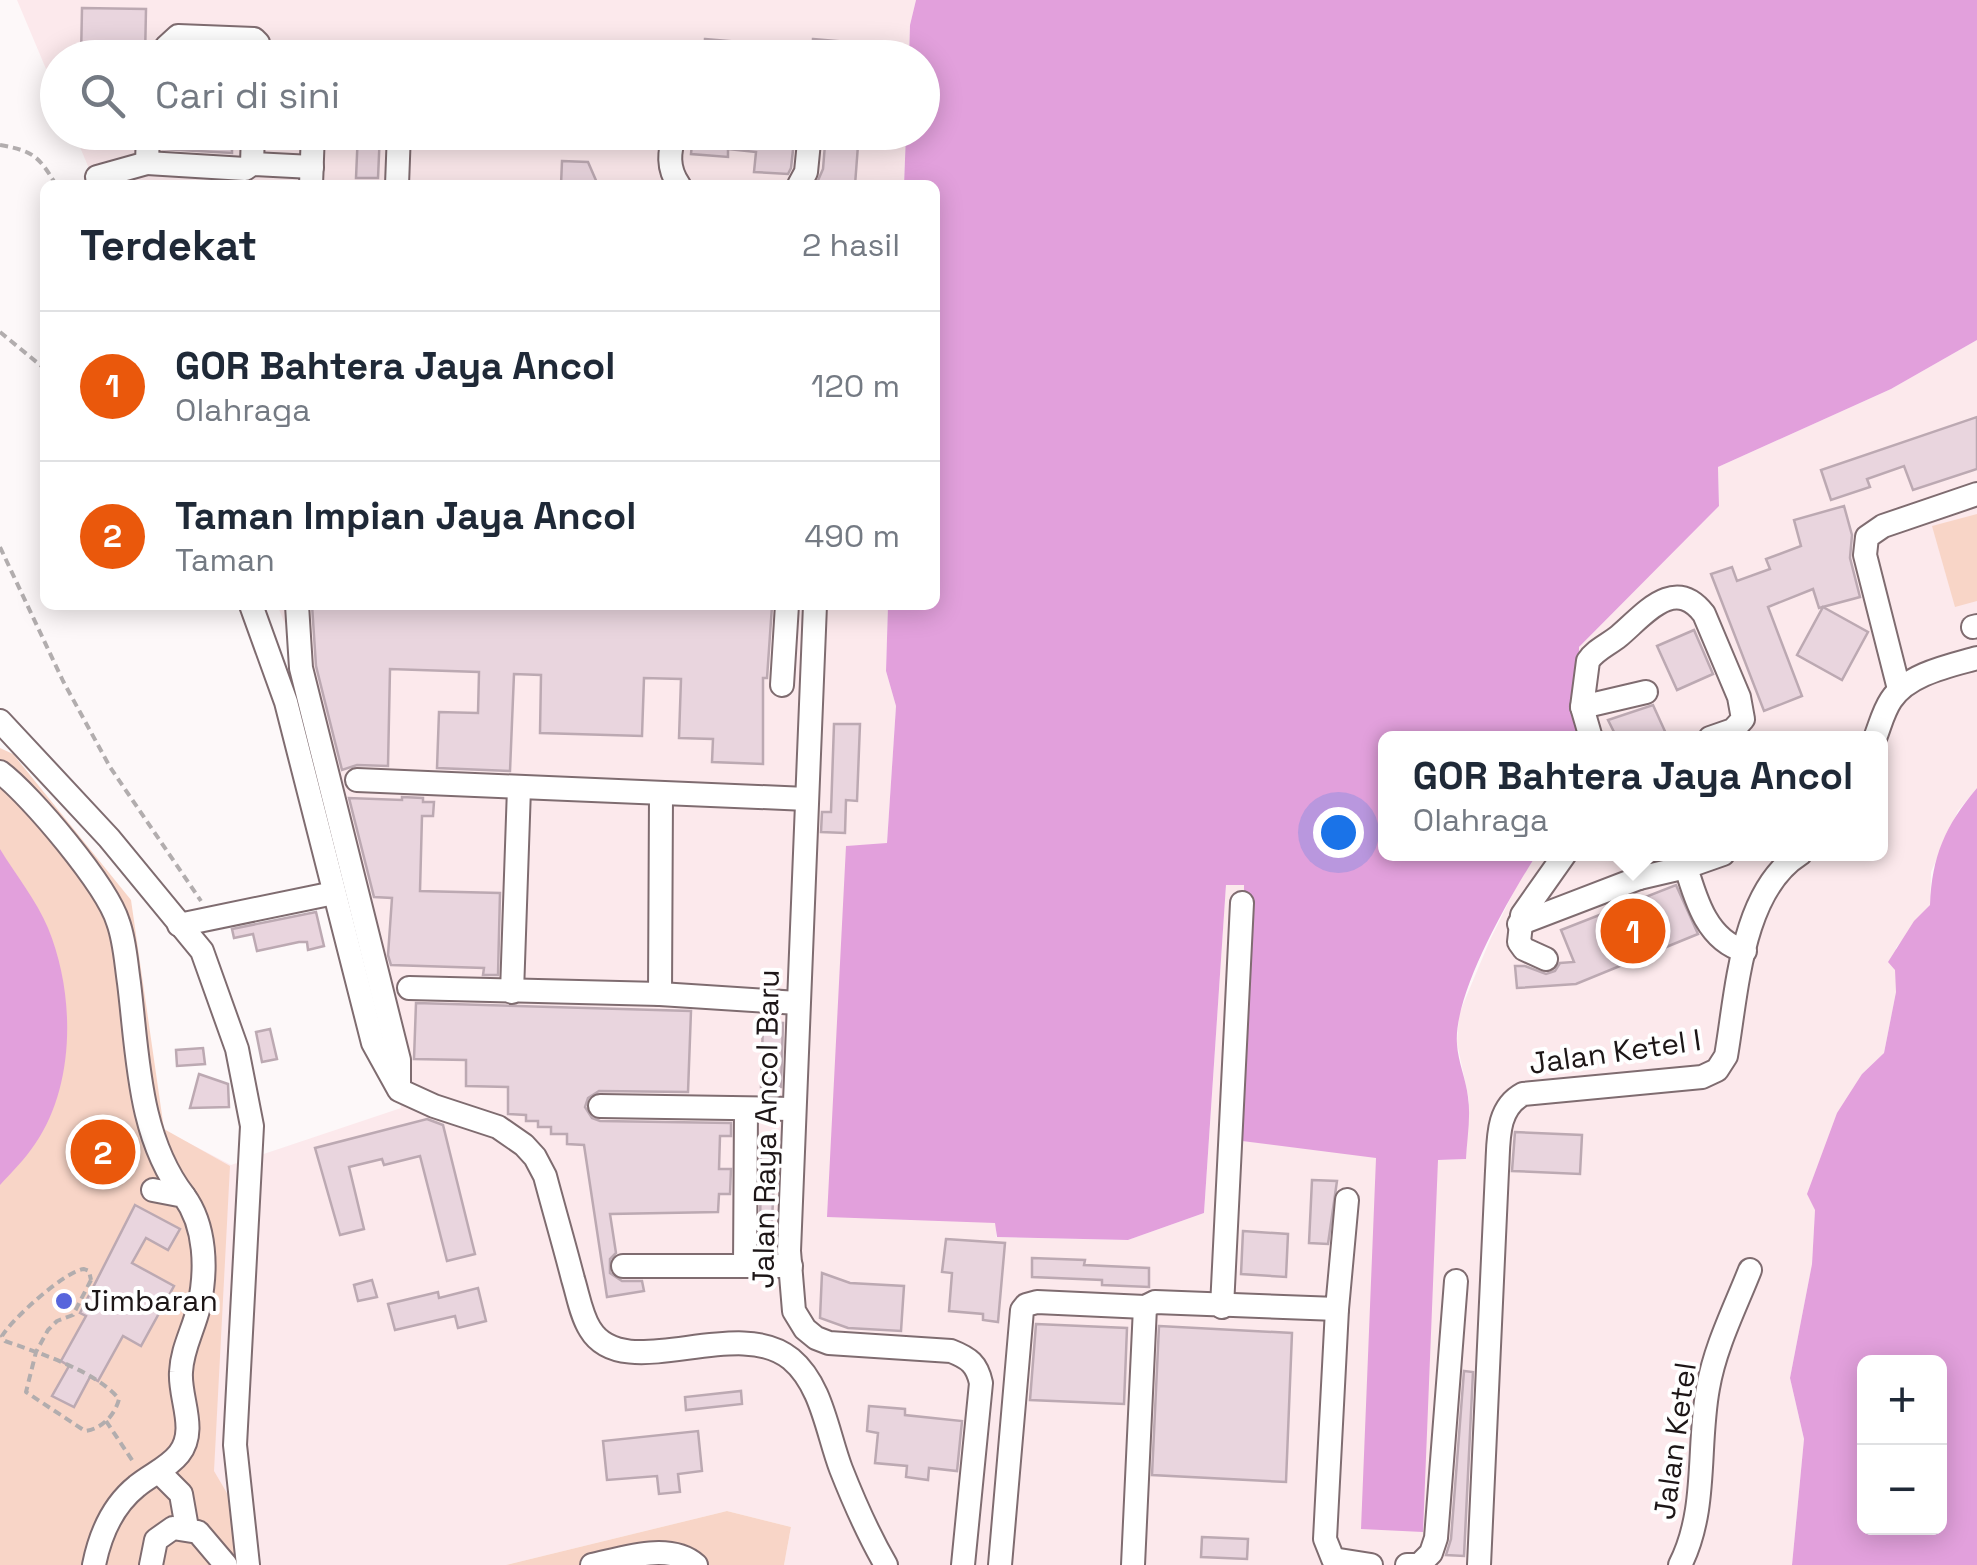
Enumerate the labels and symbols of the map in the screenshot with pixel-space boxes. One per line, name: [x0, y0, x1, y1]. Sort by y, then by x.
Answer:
your location: [1313, 807, 1364, 858]
pin: 1: [1600, 894, 1666, 968]
street label: Jalan Raya Ancol Baru: [743, 969, 788, 1289]
street label: Jalan Ketel I: [1526, 1020, 1703, 1083]
pin: 2: [70, 1114, 136, 1190]
place label: Jimbaran: [84, 1281, 218, 1320]
marker: Jimbaran: [53, 1290, 75, 1312]
street label: Jalan Ketel: [1644, 1360, 1705, 1522]

